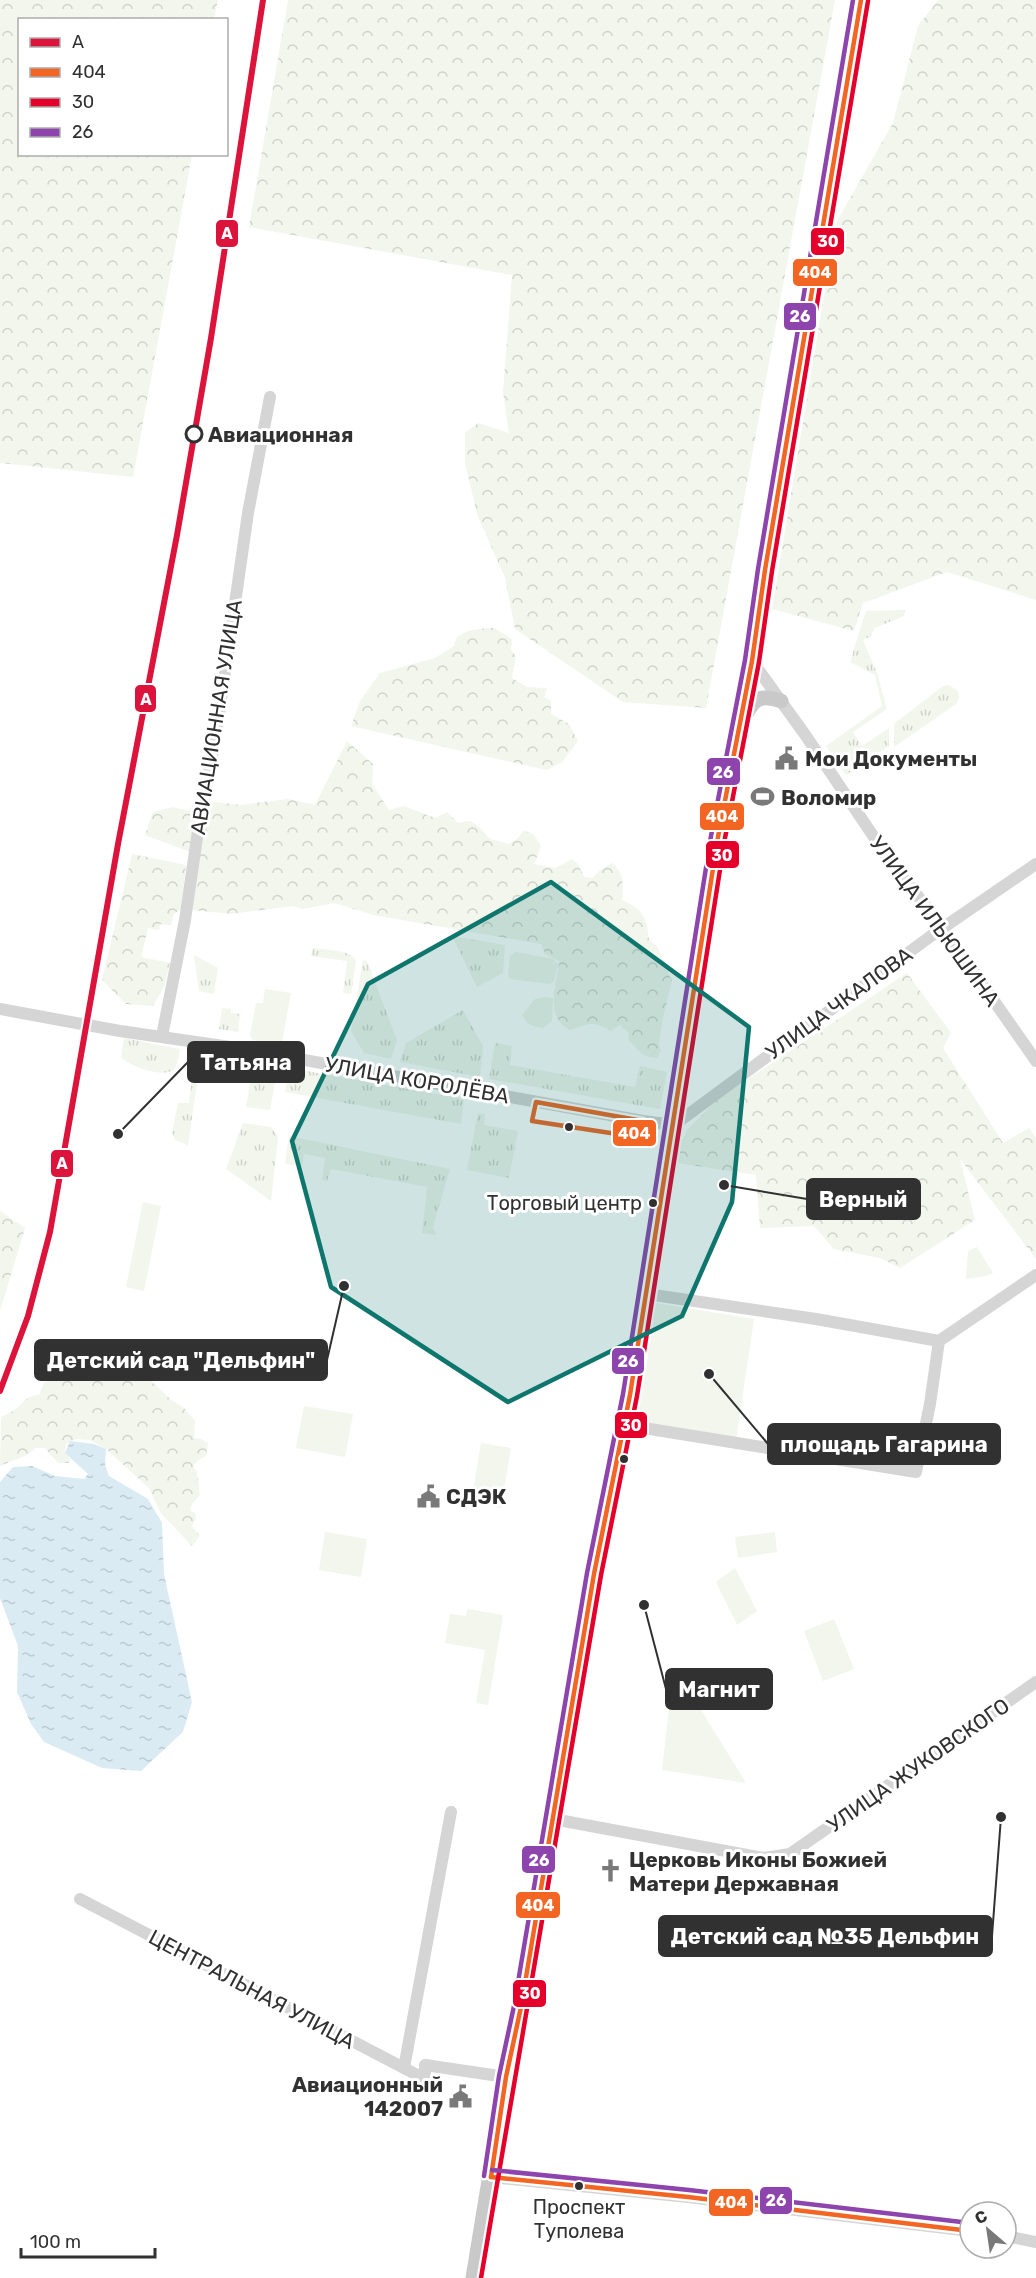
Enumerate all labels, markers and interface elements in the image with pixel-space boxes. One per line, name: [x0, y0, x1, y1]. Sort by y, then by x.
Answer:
legend: [18, 18, 228, 156]
text: A: [72, 31, 84, 53]
text: 404: [72, 61, 106, 83]
text: 30: [72, 91, 94, 113]
text: 26: [72, 121, 94, 143]
line badge: A: [215, 219, 239, 248]
text: A: [221, 224, 233, 243]
line badge: 30: [810, 227, 845, 256]
text: 30: [817, 232, 839, 251]
line badge: 404: [792, 258, 838, 287]
text: 404: [799, 263, 831, 282]
line badge: 26: [783, 302, 817, 331]
text: 26: [790, 307, 810, 326]
place label: Авиационная: [208, 422, 353, 447]
marker: Авиационная: [185, 425, 203, 443]
street label: АВИАЦИОННАЯ УЛИЦА: [185, 598, 247, 836]
line badge: A: [134, 684, 157, 713]
text: A: [140, 690, 152, 709]
public building icon: Мои Документы: [774, 745, 800, 771]
place label: Мои Документы: [805, 746, 977, 771]
line badge: 26: [706, 757, 741, 786]
text: 26: [713, 763, 733, 782]
sports icon: Воломир: [750, 784, 776, 810]
place label: Воломир: [781, 785, 876, 810]
line badge: 404: [699, 802, 745, 831]
text: 404: [706, 807, 738, 826]
street label: УЛИЦА ИЛЬЮШИНА: [865, 831, 1005, 1011]
line badge: 30: [705, 840, 740, 869]
text: 30: [711, 846, 733, 865]
street label: УЛИЦА ЧКАЛОВА: [761, 941, 917, 1065]
callout: Татьяна: [188, 1042, 304, 1082]
text: Татьяна: [200, 1049, 292, 1076]
street label: УЛИЦА КОРОЛЁВА: [323, 1051, 511, 1109]
line badge: 404: [612, 1119, 657, 1147]
unlabelled marker: [563, 1121, 575, 1133]
text: 404: [618, 1124, 650, 1143]
line badge: A: [50, 1149, 74, 1178]
text: A: [56, 1154, 68, 1173]
callout: Верный: [807, 1179, 920, 1219]
text: Верный: [819, 1186, 907, 1213]
place label: Торговый центр: [487, 1191, 642, 1215]
marker: Торговый центр: [647, 1197, 659, 1209]
callout: Детский сад "Дельфин": [35, 1340, 327, 1380]
text: Детский сад "Дельфин": [47, 1347, 315, 1374]
line badge: 26: [611, 1347, 645, 1375]
text: 26: [618, 1352, 638, 1371]
line badge: 30: [614, 1411, 648, 1439]
text: 30: [620, 1416, 642, 1435]
callout: площадь Гагарина: [768, 1424, 1000, 1464]
text: площадь Гагарина: [780, 1431, 988, 1458]
unlabelled marker: [618, 1453, 630, 1465]
public building icon: СДЭК: [415, 1483, 441, 1509]
place label: СДЭК: [446, 1484, 507, 1509]
callout: Магнит: [666, 1669, 772, 1709]
text: Магнит: [678, 1676, 760, 1703]
street label: УЛИЦА ЖУКОВСКОГО: [822, 1693, 1014, 1837]
line badge: 26: [521, 1845, 556, 1874]
place label: Церковь Иконы Божией Матери Державная: [629, 1847, 887, 1896]
text: 26: [529, 1851, 549, 1870]
church icon: Церковь Иконы Божией Матери Державная: [598, 1858, 624, 1884]
line badge: 404: [515, 1891, 561, 1919]
text: 404: [522, 1896, 554, 1915]
callout: Детский сад №35 Дельфин: [659, 1916, 992, 1956]
text: Детский сад №35 Дельфин: [671, 1923, 979, 1950]
street label: ЦЕНТРАЛЬНАЯ УЛИЦА: [145, 1924, 359, 2054]
line badge: 30: [512, 1979, 547, 2008]
text: 30: [519, 1984, 541, 2003]
place label: Авиационный 142007: [292, 2072, 443, 2121]
public building icon: Авиационный 142007: [448, 2083, 474, 2109]
marker: Проспект Туполева: [573, 2180, 585, 2192]
line badge: 26: [759, 2186, 793, 2215]
line badge: 404: [708, 2188, 754, 2217]
text: 26: [766, 2191, 786, 2210]
text: 404: [715, 2193, 747, 2212]
place label: Проспект Туполева: [533, 2195, 625, 2243]
north arrow: [958, 2200, 1018, 2260]
text: С: [971, 2206, 990, 2228]
scale bar: [21, 2221, 154, 2259]
text: 100 m: [30, 2231, 81, 2253]

